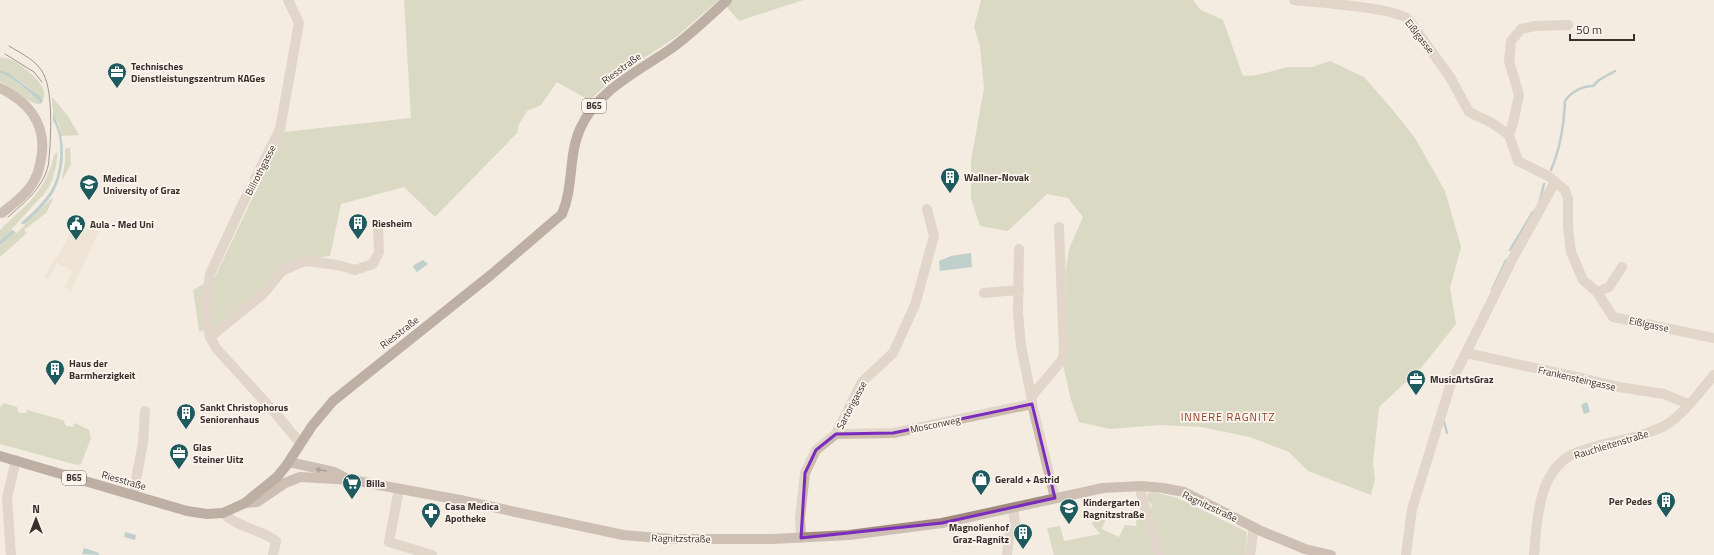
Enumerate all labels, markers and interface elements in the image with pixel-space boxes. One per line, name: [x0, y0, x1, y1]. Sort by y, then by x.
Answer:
street label: Eißlgasse: [1401, 16, 1438, 57]
scale bar: [1570, 16, 1634, 42]
text: 50 m: [1576, 20, 1602, 39]
street label: Riesstraße: [598, 49, 644, 88]
place label: Technisches Dienstleistungszentrum KAGes: [131, 59, 266, 86]
office icon: Technisches Dienstleistungszentrum KAGes: [106, 61, 128, 89]
road number: B65: [582, 99, 606, 113]
street label: Billrothgasse: [241, 142, 280, 198]
building icon: Wallner-Novak: [939, 166, 961, 194]
place label: Wallner-Novak: [964, 170, 1030, 185]
place label: Medical University of Graz: [103, 171, 180, 198]
school or university icon: Medical University of Graz: [78, 173, 100, 201]
building icon: Riesheim: [347, 212, 369, 240]
public building icon: Aula - Med Uni: [65, 213, 87, 241]
place label: Riesheim: [372, 216, 412, 231]
place label: Aula - Med Uni: [90, 217, 154, 232]
street label: Riesstraße: [377, 312, 422, 352]
street label: Eißlgasse: [1628, 313, 1670, 336]
place label: Haus der Barmherzigkeit: [69, 356, 136, 383]
building icon: Haus der Barmherzigkeit: [44, 358, 66, 386]
street label: Frankensteingasse: [1537, 362, 1617, 395]
office icon: MusicArtsGraz: [1405, 368, 1427, 396]
place label: MusicArtsGraz: [1430, 372, 1494, 387]
street label: Sartorigasse: [832, 378, 870, 432]
place label: Sankt Christophorus Seniorenhaus: [200, 400, 289, 427]
building icon: Sankt Christophorus Seniorenhaus: [175, 402, 197, 430]
district label: INNERE RAGNITZ: [1181, 409, 1275, 425]
street label: Mosconweg: [909, 412, 962, 437]
street label: Rauchleitenstraße: [1572, 426, 1650, 463]
place label: Glas Steiner Uitz: [193, 440, 244, 467]
office icon: Glas Steiner Uitz: [168, 442, 190, 470]
one-way arrow: [315, 466, 327, 472]
street label: Riesstraße: [100, 467, 148, 494]
shop icon: Gerald + Astrid: [970, 468, 992, 496]
road number: B65: [62, 471, 86, 485]
supermarket icon: Billa: [341, 472, 363, 500]
place label: Gerald + Astrid: [995, 472, 1059, 487]
place label: Billa: [366, 476, 385, 491]
street label: Ragnitzstraße: [1180, 487, 1240, 526]
building icon: Per Pedes: [1655, 490, 1677, 518]
place label: Per Pedes: [1609, 494, 1652, 509]
place label: Kindergarten Ragnitzstraße: [1083, 495, 1144, 522]
school or university icon: Kindergarten Ragnitzstraße: [1058, 497, 1080, 525]
north arrow: [16, 499, 56, 539]
place label: Casa Medica Apotheke: [445, 499, 499, 526]
text: N: [32, 501, 40, 517]
pharmacy icon: Casa Medica Apotheke: [420, 501, 442, 529]
place label: Magnolienhof Graz-Ragnitz: [949, 520, 1009, 547]
building icon: Magnolienhof Graz-Ragnitz: [1012, 522, 1034, 550]
street label: Ragnitzstraße: [651, 530, 711, 547]

